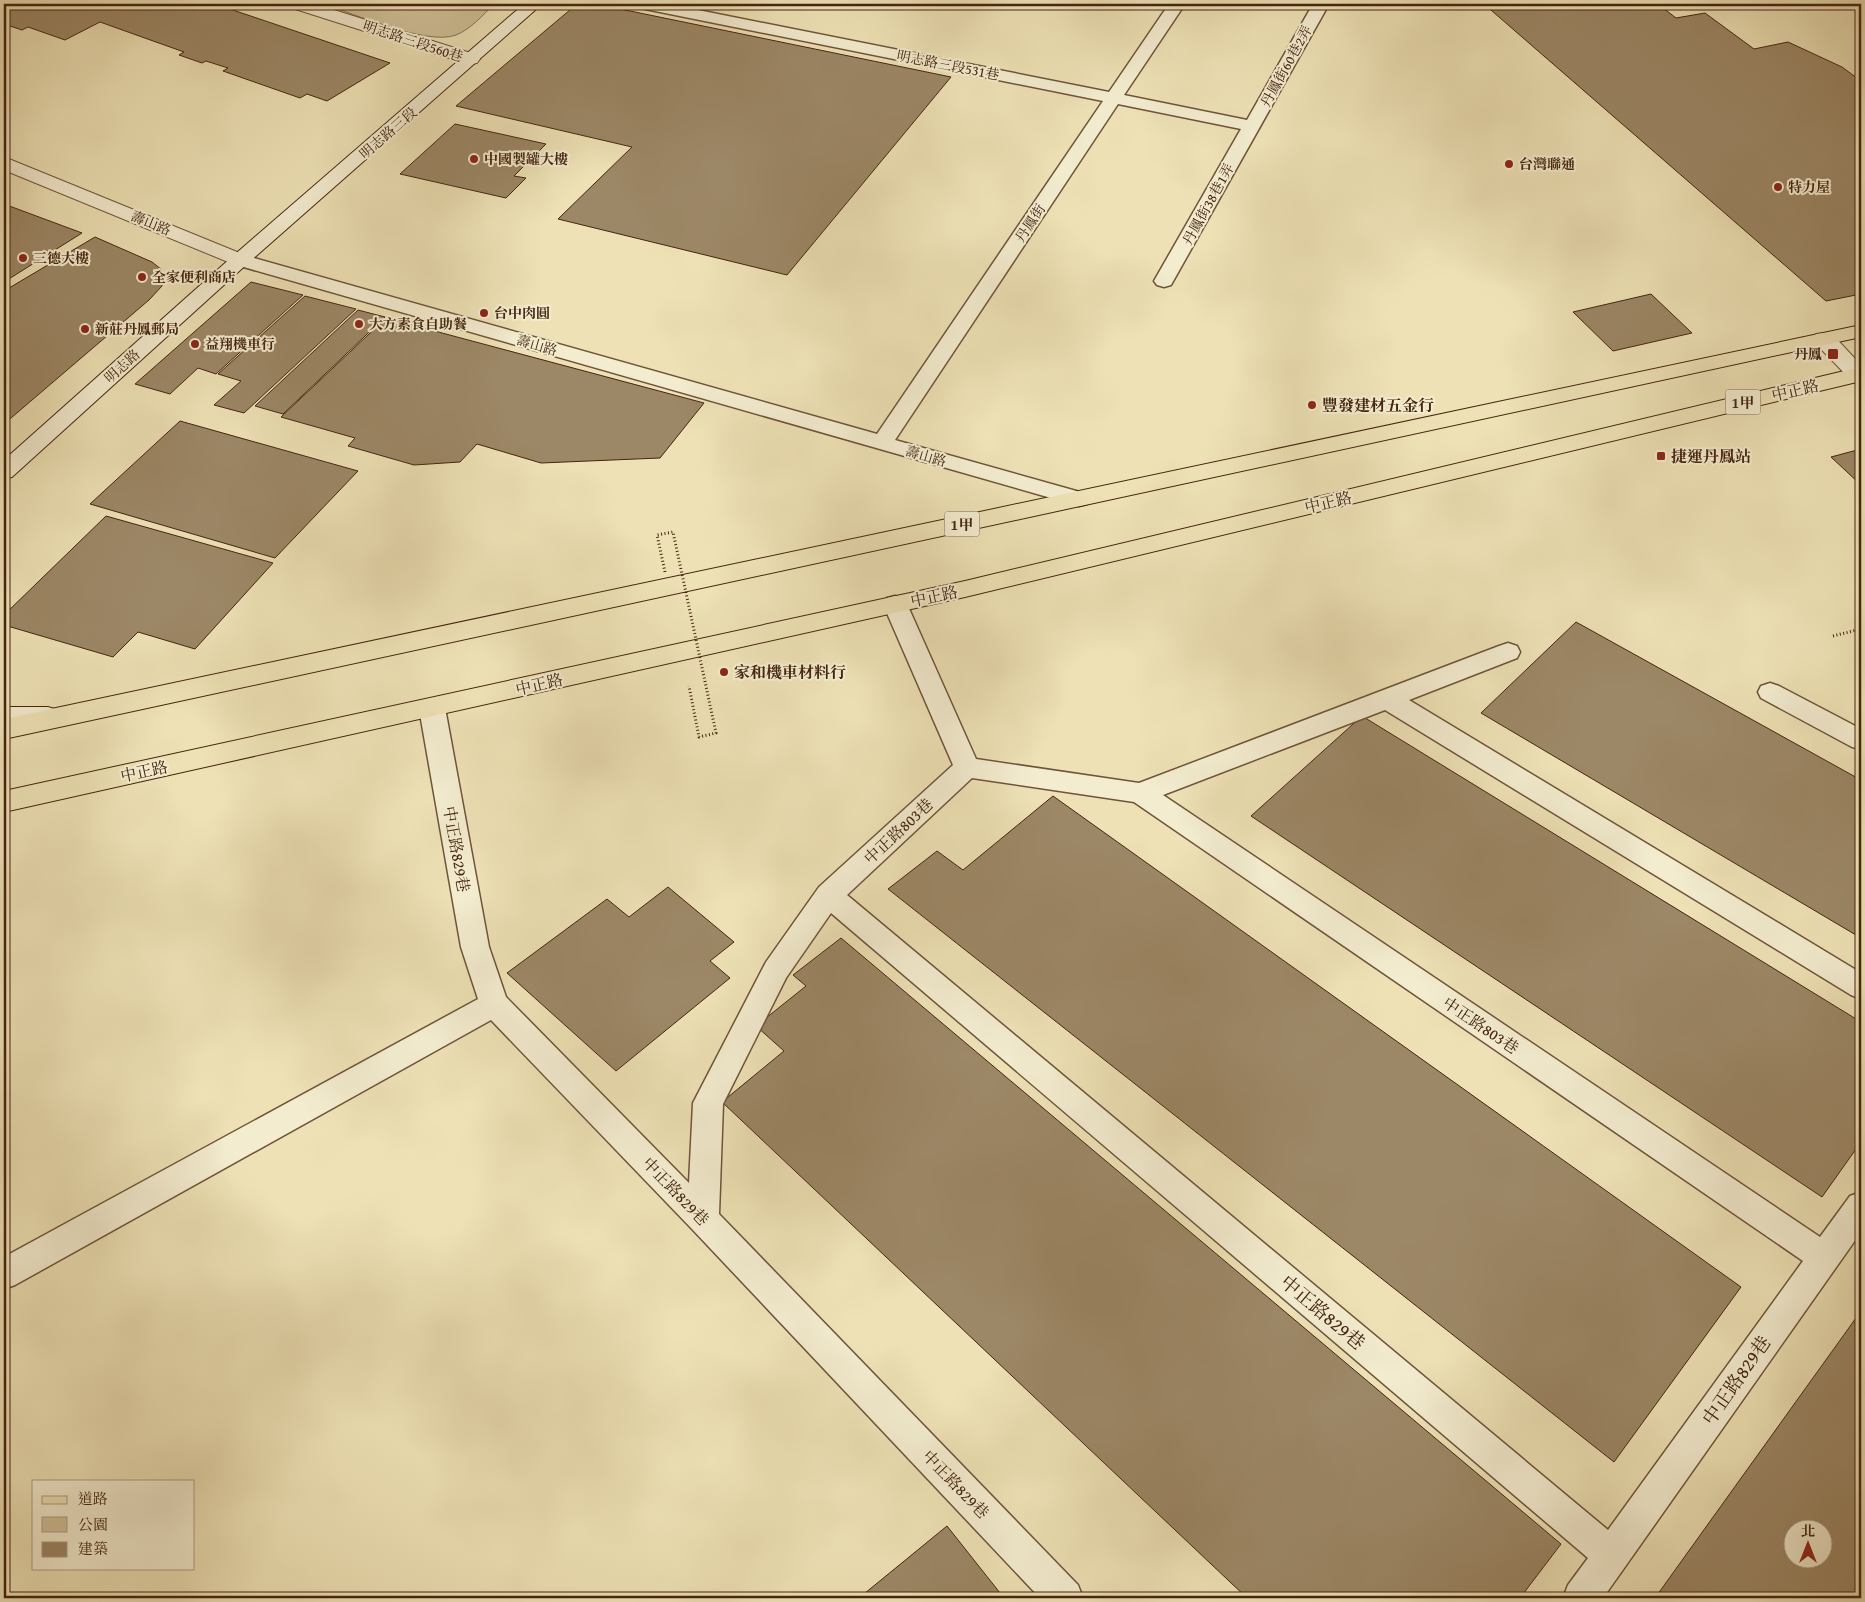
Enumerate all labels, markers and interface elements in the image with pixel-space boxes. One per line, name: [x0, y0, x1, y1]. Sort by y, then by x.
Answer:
street label: 明志路三段560巷: [360, 15, 466, 67]
street label: 丹鳳街60巷2弄: [1255, 22, 1317, 110]
street label: 明志路三段531巷: [895, 45, 1001, 85]
street label: 明志路三段: [355, 102, 421, 164]
place label: 中國製罐大樓: [484, 149, 568, 169]
marker: 中國製罐大樓: [468, 153, 480, 165]
place label: 台灣聯通: [1519, 154, 1575, 174]
marker: 台灣聯通: [1503, 158, 1515, 170]
street label: 丹鳳街38巷1弄: [1177, 160, 1239, 248]
place label: 特力屋: [1788, 177, 1830, 197]
marker: 特力屋: [1772, 181, 1784, 193]
street label: 丹鳳街: [1010, 200, 1050, 246]
street label: 壽山路: [128, 206, 174, 240]
place label: 三德大樓: [33, 248, 89, 268]
marker: 三德大樓: [17, 252, 29, 264]
place label: 全家便利商店: [152, 267, 236, 287]
marker: 全家便利商店: [136, 271, 148, 283]
place label: 台中肉圓: [494, 303, 550, 323]
marker: 台中肉圓: [478, 307, 490, 319]
place label: 大方素食自助餐: [369, 314, 467, 334]
marker: 大方素食自助餐: [353, 318, 365, 330]
place label: 新莊丹鳳郵局: [95, 319, 179, 339]
marker: 新莊丹鳳郵局: [79, 323, 91, 335]
street label: 壽山路: [514, 330, 560, 360]
place label: 益翔機車行: [205, 334, 275, 354]
marker: 益翔機車行: [189, 338, 201, 350]
place label: 丹鳳: [1794, 344, 1822, 364]
street label: 明志路: [100, 345, 144, 387]
marker: 丹鳳: [1826, 347, 1840, 361]
street label: 中正路: [1769, 373, 1821, 407]
road number: 1甲: [1726, 390, 1760, 414]
place label: 豐發建材五金行: [1322, 393, 1434, 417]
marker: 豐發建材五金行: [1306, 399, 1318, 411]
street label: 壽山路: [903, 441, 949, 471]
place label: 捷運丹鳳站: [1671, 444, 1751, 468]
marker: 捷運丹鳳站: [1655, 450, 1667, 462]
street label: 中正路: [1302, 485, 1354, 519]
road number: 1甲: [944, 512, 980, 536]
street label: 中正路: [908, 579, 960, 613]
place label: 家和機車材料行: [734, 660, 846, 684]
marker: 家和機車材料行: [718, 666, 730, 678]
street label: 中正路: [513, 667, 565, 701]
street label: 中正路: [118, 754, 170, 788]
street label: 中正路803巷: [858, 793, 938, 869]
street label: 中正路829巷: [438, 804, 476, 894]
street label: 中正路803巷: [1438, 991, 1524, 1059]
street label: 中正路829巷: [637, 1151, 715, 1231]
street label: 中正路829巷: [1274, 1268, 1372, 1356]
street label: 中正路829巷: [1695, 1330, 1777, 1430]
street label: 中正路829巷: [917, 1444, 995, 1524]
legend: [32, 1480, 195, 1570]
text: 道路: [78, 1488, 108, 1509]
text: 公園: [78, 1514, 108, 1535]
north arrow: [1782, 1520, 1832, 1570]
text: 北: [1801, 1521, 1815, 1541]
text: 建築: [78, 1538, 108, 1559]

